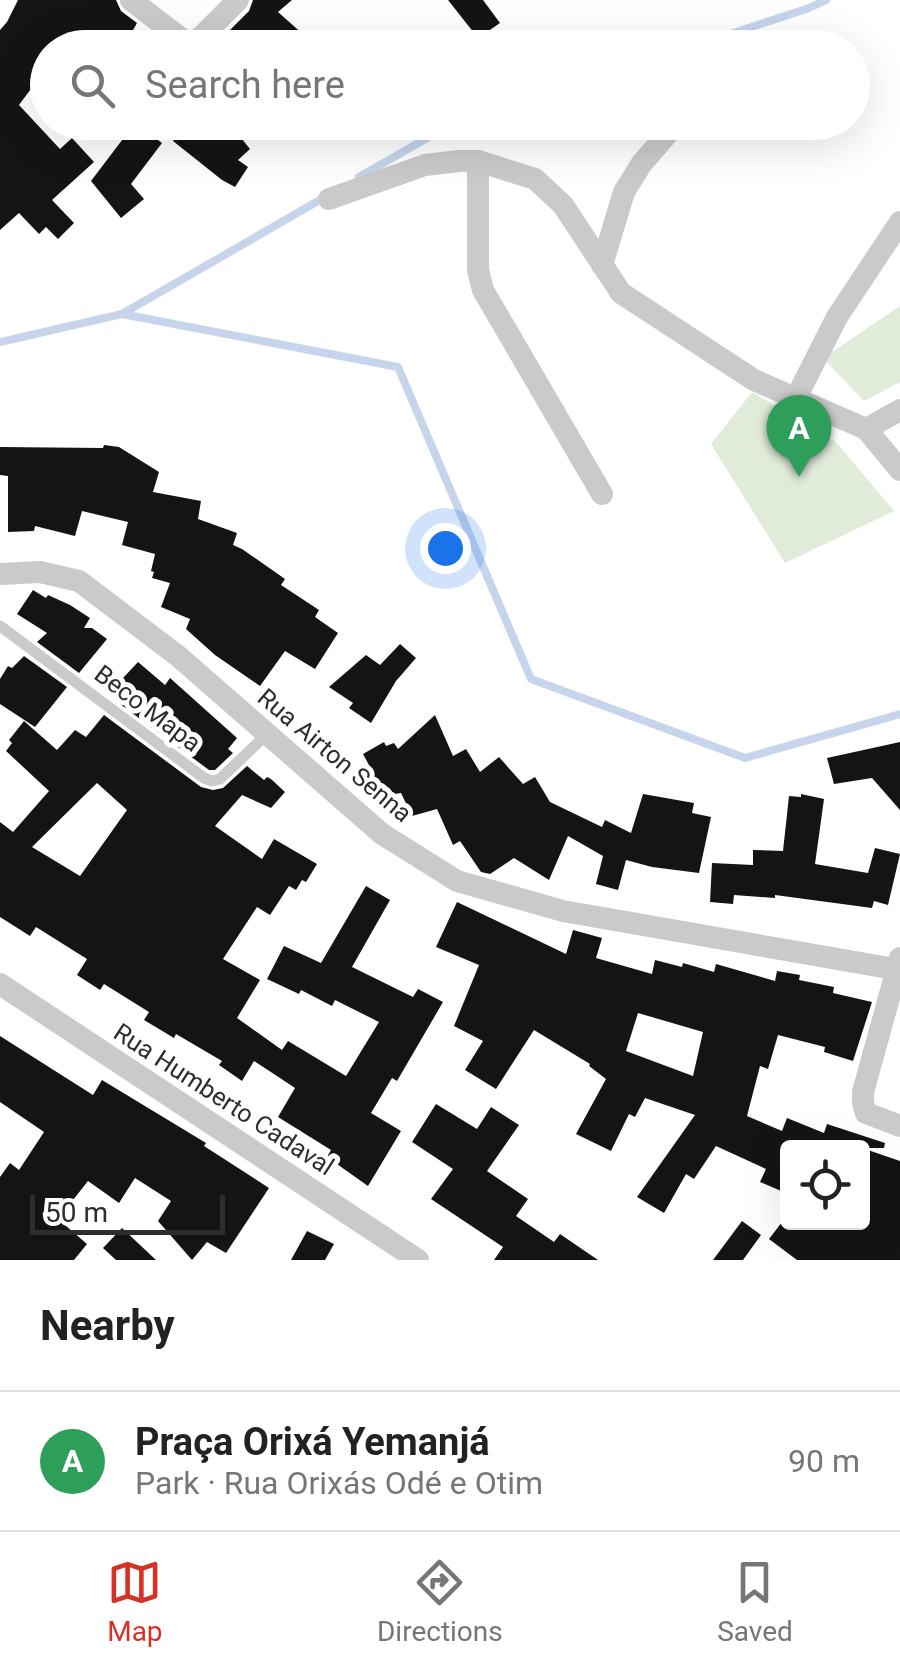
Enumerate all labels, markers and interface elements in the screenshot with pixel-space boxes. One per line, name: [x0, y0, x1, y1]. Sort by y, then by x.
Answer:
search box: [30, 30, 870, 140]
icon: search: [65, 58, 120, 113]
text: Search here: [145, 63, 345, 107]
pin: A: [766, 394, 832, 477]
your location: [420, 523, 471, 574]
street label: Beco Mapa: [89, 659, 207, 758]
street label: Rua Airton Senna: [252, 683, 418, 828]
street label: Rua Humberto Cadaval: [108, 1017, 339, 1181]
map controls: [780, 1140, 870, 1230]
button: locate: [780, 1140, 870, 1230]
scale bar: [30, 1190, 225, 1234]
text: 50 m: [45, 1196, 108, 1229]
text: Nearby: [40, 1301, 175, 1350]
text: Praça Orixá Yemanjá: [135, 1420, 490, 1464]
text: A: [62, 1442, 83, 1480]
text: 90 m: [788, 1442, 860, 1480]
text: Park · Rua Orixás Odé e Otim: [135, 1464, 543, 1502]
tab: Map: [107, 1555, 163, 1648]
tab: Directions: [377, 1555, 503, 1648]
tab: Saved: [717, 1555, 793, 1648]

